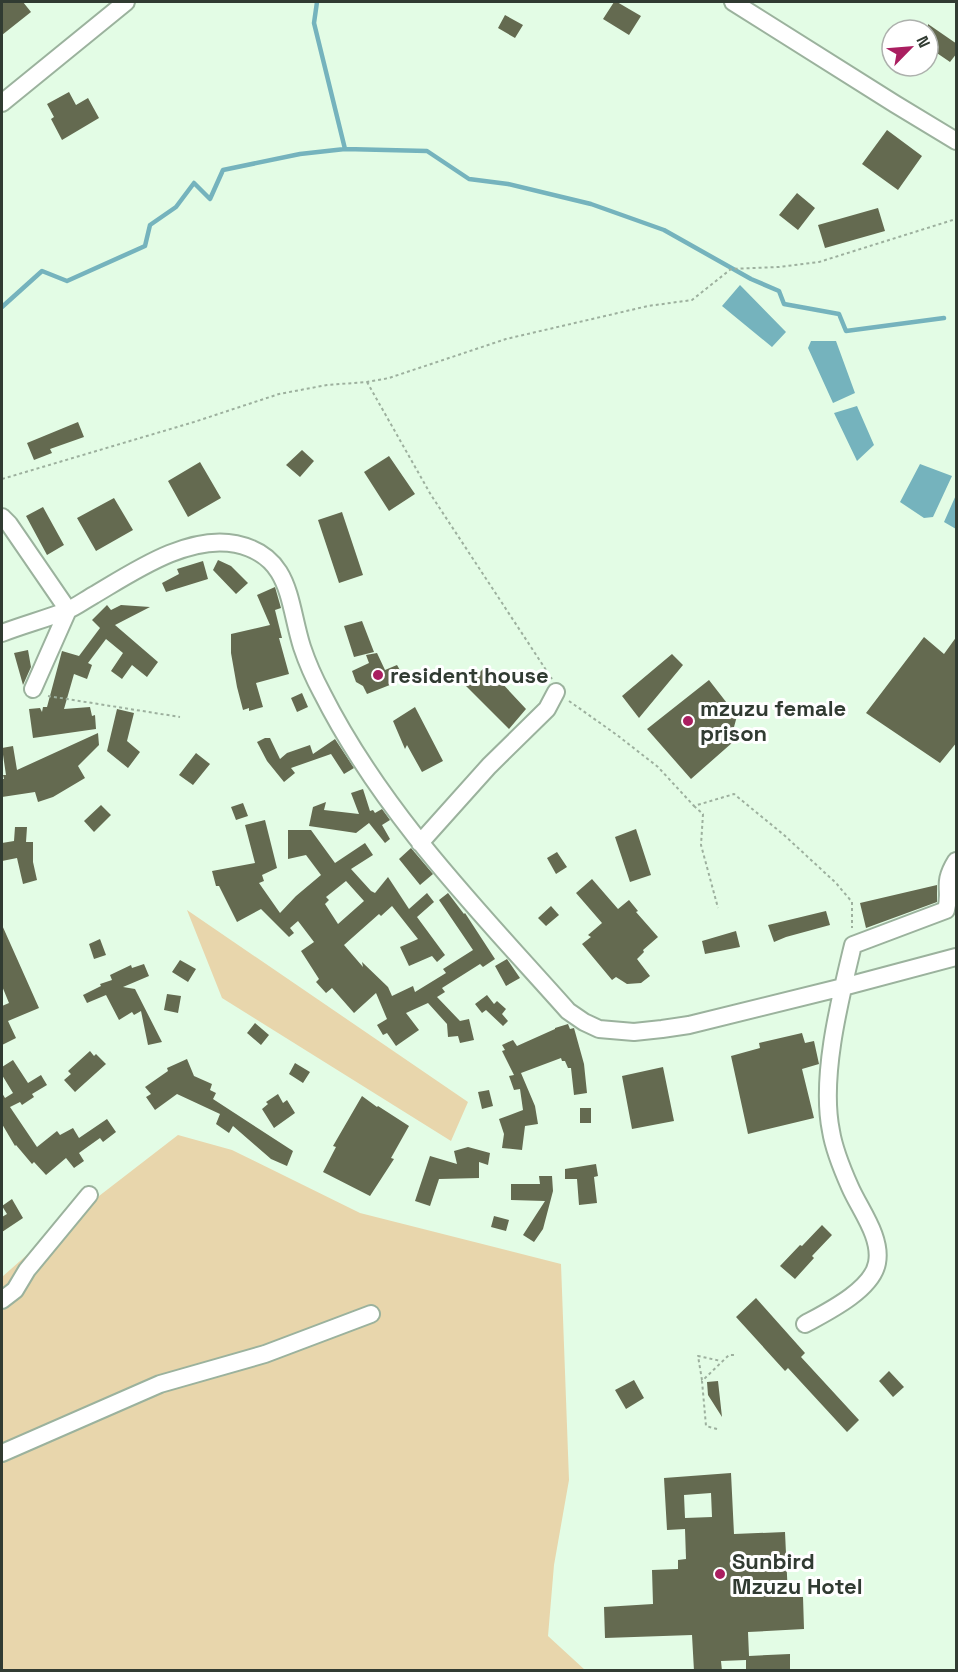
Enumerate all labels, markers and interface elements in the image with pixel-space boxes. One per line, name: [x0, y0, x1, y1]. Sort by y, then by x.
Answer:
north arrow: [880, 18, 940, 78]
text: N: [911, 33, 935, 51]
place label: resident house: [390, 661, 549, 689]
marker: resident house: [371, 668, 385, 682]
place label: mzuzu female prison: [700, 694, 846, 747]
marker: mzuzu female prison: [681, 714, 695, 728]
place label: Sunbird Mzuzu Hotel: [732, 1547, 863, 1600]
marker: Sunbird Mzuzu Hotel: [713, 1567, 727, 1581]

